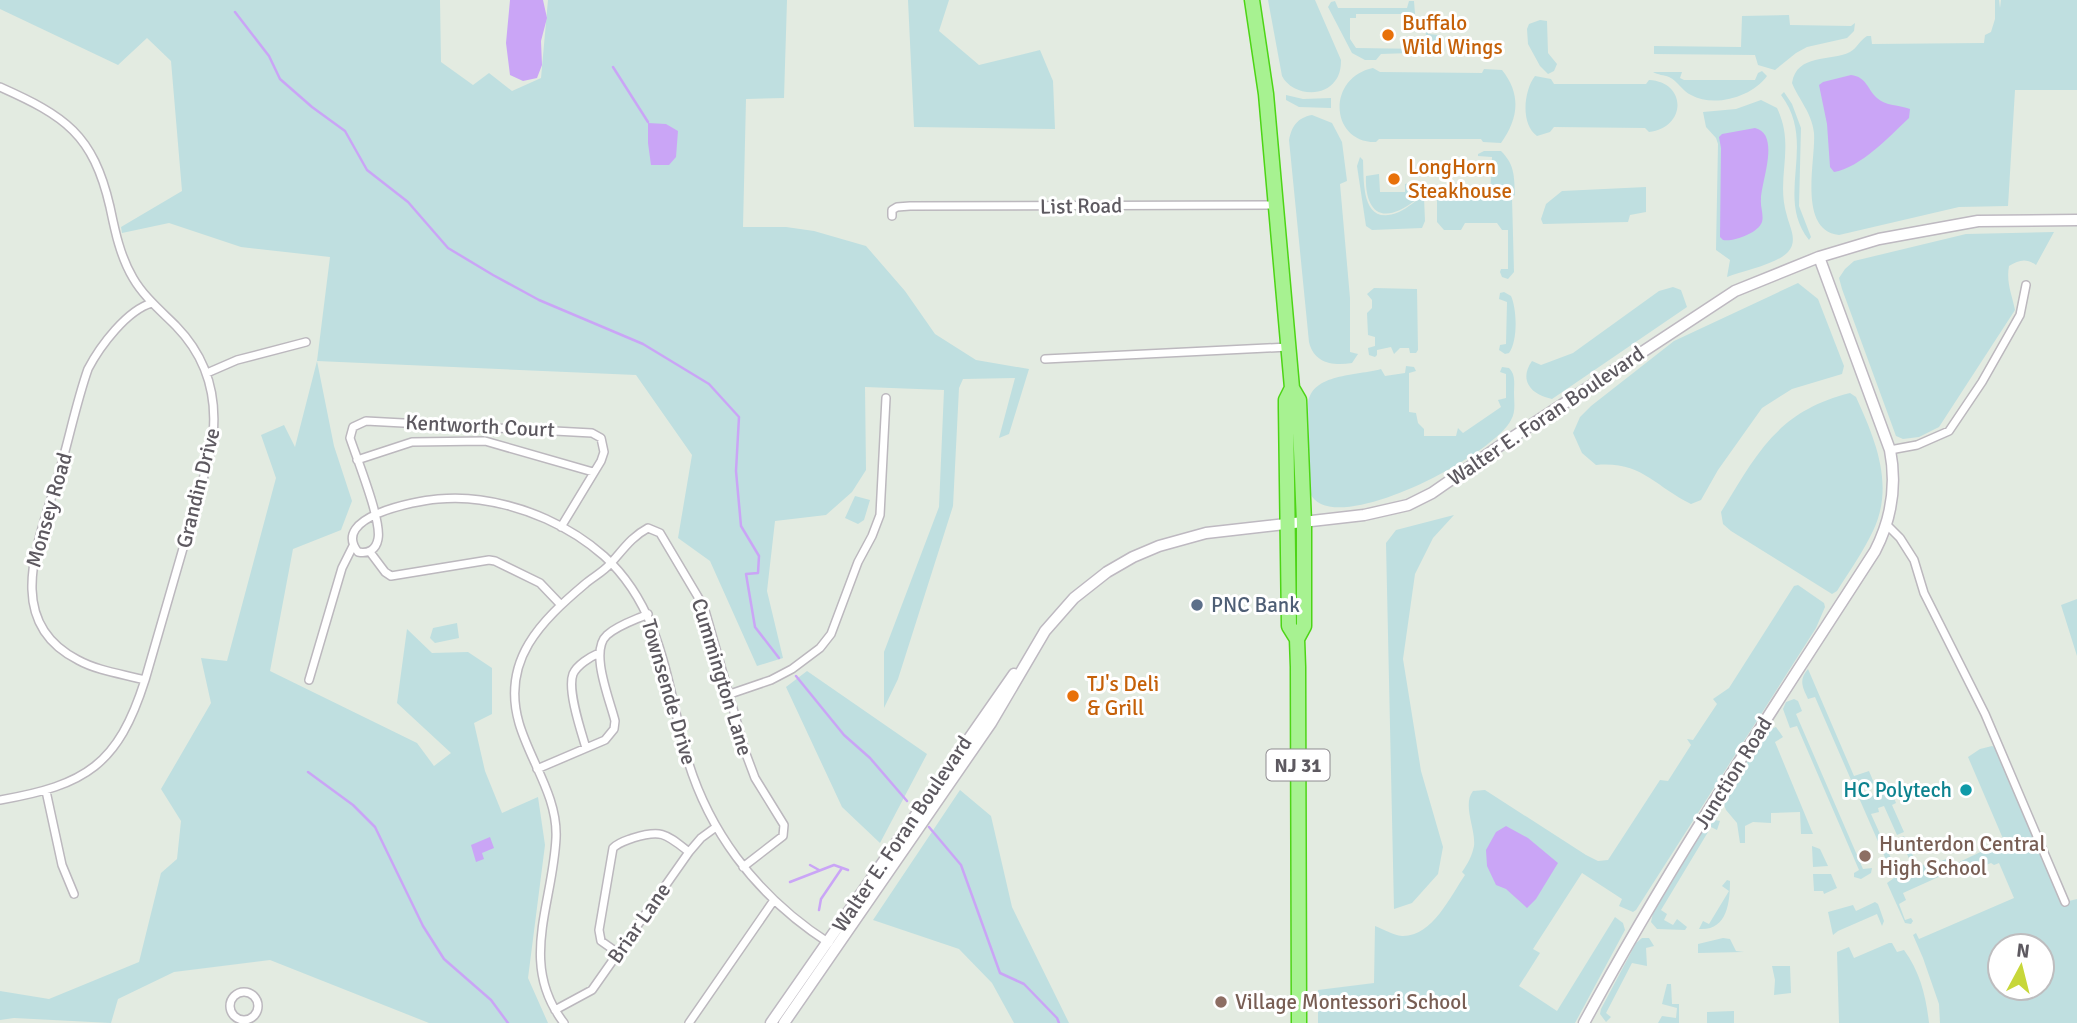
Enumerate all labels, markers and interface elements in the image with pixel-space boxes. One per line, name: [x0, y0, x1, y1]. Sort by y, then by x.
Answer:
place label: Buffalo Wild Wings: [1402, 10, 1503, 60]
marker: Buffalo Wild Wings: [1380, 27, 1396, 43]
place label: LongHorn Steakhouse: [1408, 154, 1512, 204]
marker: LongHorn Steakhouse: [1386, 171, 1402, 187]
street label: List Road: [1040, 192, 1122, 220]
street label: Walter E. Foran Boulevard: [1443, 341, 1649, 491]
street label: Kentworth Court: [405, 409, 555, 443]
street label: Grandin Drive: [171, 425, 225, 551]
street label: Monsey Road: [20, 450, 78, 570]
place label: PNC Bank: [1211, 592, 1300, 618]
street label: Cummington Lane: [686, 595, 758, 759]
marker: PNC Bank: [1189, 597, 1205, 613]
street label: Townsende Drive: [636, 616, 702, 768]
place label: TJ's Deli & Grill: [1087, 671, 1159, 721]
marker: TJ's Deli & Grill: [1065, 688, 1081, 704]
street label: Junction Road: [1688, 712, 1778, 834]
street label: Walter E. Foran Boulevard: [827, 731, 977, 937]
road number: NJ 31: [1266, 750, 1330, 780]
place label: HC Polytech: [1843, 777, 1952, 803]
marker: HC Polytech: [1958, 782, 1974, 798]
place label: Hunterdon Central High School: [1879, 831, 2046, 881]
marker: Hunterdon Central High School: [1857, 848, 1873, 864]
street label: Briar Lane: [602, 878, 676, 968]
north arrow: [1986, 932, 2056, 1002]
text: N: [2015, 938, 2031, 964]
place label: Village Montessori School: [1235, 989, 1467, 1015]
marker: Village Montessori School: [1213, 994, 1229, 1010]

